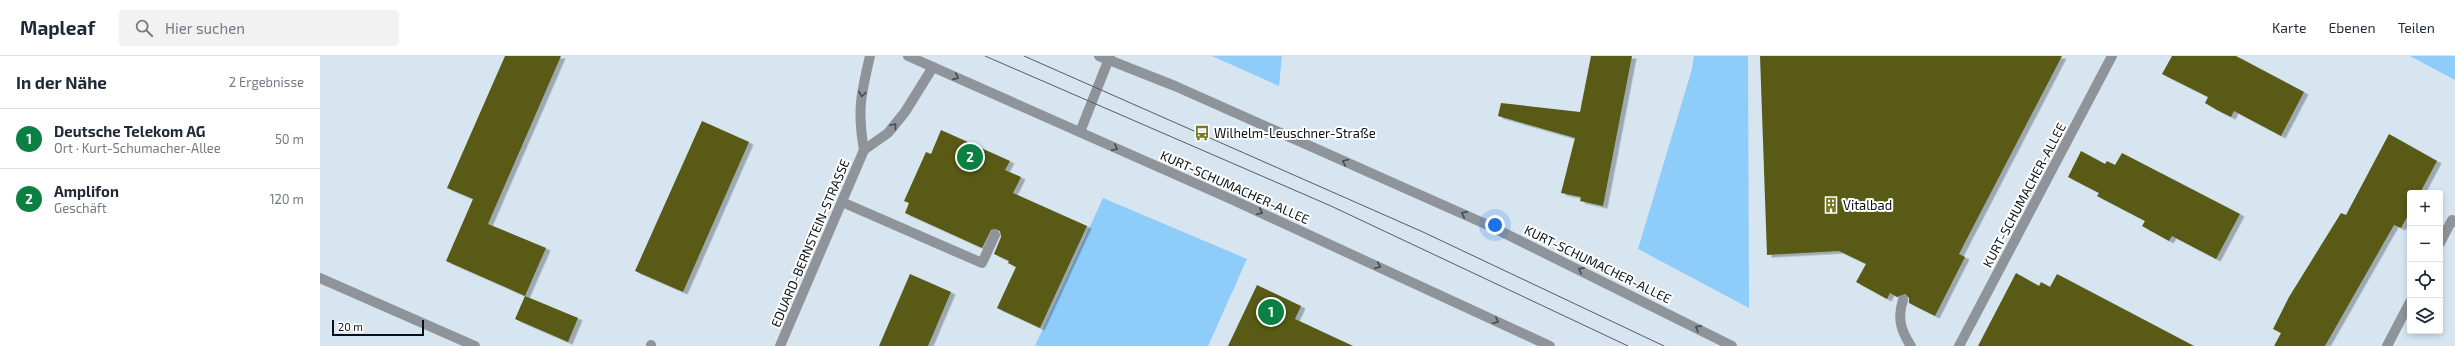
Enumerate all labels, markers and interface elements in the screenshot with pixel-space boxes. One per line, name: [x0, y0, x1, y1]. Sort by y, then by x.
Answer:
search box: [119, 10, 399, 46]
text: Mapleaf: [20, 16, 95, 39]
icon: search: [133, 17, 155, 39]
text: Hier suchen: [165, 19, 245, 37]
text: Karte: [2272, 19, 2307, 36]
text: Ebenen: [2329, 19, 2376, 36]
text: Teilen: [2398, 19, 2435, 36]
text: In der Nähe: [16, 72, 107, 92]
one-way arrow: [952, 72, 960, 80]
text: 2 Ergebnisse: [229, 74, 304, 90]
one-way arrow: [858, 91, 867, 97]
street label: KURT-SCHUMACHER-ALLEE: [1979, 120, 2069, 270]
text: Deutsche Telekom AG: [54, 122, 206, 140]
one-way arrow: [890, 123, 897, 130]
bus stop icon: Wilhelm-Leuschner-Straße: [1193, 124, 1211, 142]
place label: Wilhelm-Leuschner-Straße: [1214, 125, 1376, 141]
text: 1: [26, 131, 32, 147]
text: 50 m: [275, 131, 304, 147]
text: Ort · Kurt-Schumacher-Allee: [54, 140, 221, 156]
pin: 2: [957, 142, 983, 172]
one-way arrow: [1111, 143, 1119, 151]
street label: KURT-SCHUMACHER-ALLEE: [1158, 147, 1312, 227]
street label: EDUARD-BERNSTEIN-STRASSE: [767, 157, 853, 329]
one-way arrow: [1341, 159, 1349, 167]
text: Amplifon: [54, 182, 119, 200]
map controls: [2407, 190, 2443, 334]
button: +: [2407, 190, 2443, 226]
text: 2: [25, 191, 33, 207]
text: 120 m: [269, 191, 304, 207]
building icon: Vitalbad: [1822, 196, 1840, 214]
place label: Vitalbad: [1843, 197, 1892, 213]
text: Geschäft: [54, 200, 107, 216]
one-way arrow: [1255, 207, 1263, 215]
one-way arrow: [1461, 211, 1468, 219]
your location: [1485, 215, 1505, 235]
street label: KURT-SCHUMACHER-ALLEE: [1522, 221, 1674, 307]
button: −: [2407, 226, 2443, 262]
one-way arrow: [1373, 261, 1381, 269]
button: locate: [2407, 262, 2443, 298]
one-way arrow: [1578, 267, 1586, 275]
pin: 1: [1258, 297, 1284, 327]
button: layers: [2407, 298, 2443, 334]
one-way arrow: [1491, 316, 1499, 324]
scale bar: [332, 318, 424, 337]
text: 20 m: [338, 320, 363, 333]
one-way arrow: [1695, 325, 1702, 333]

